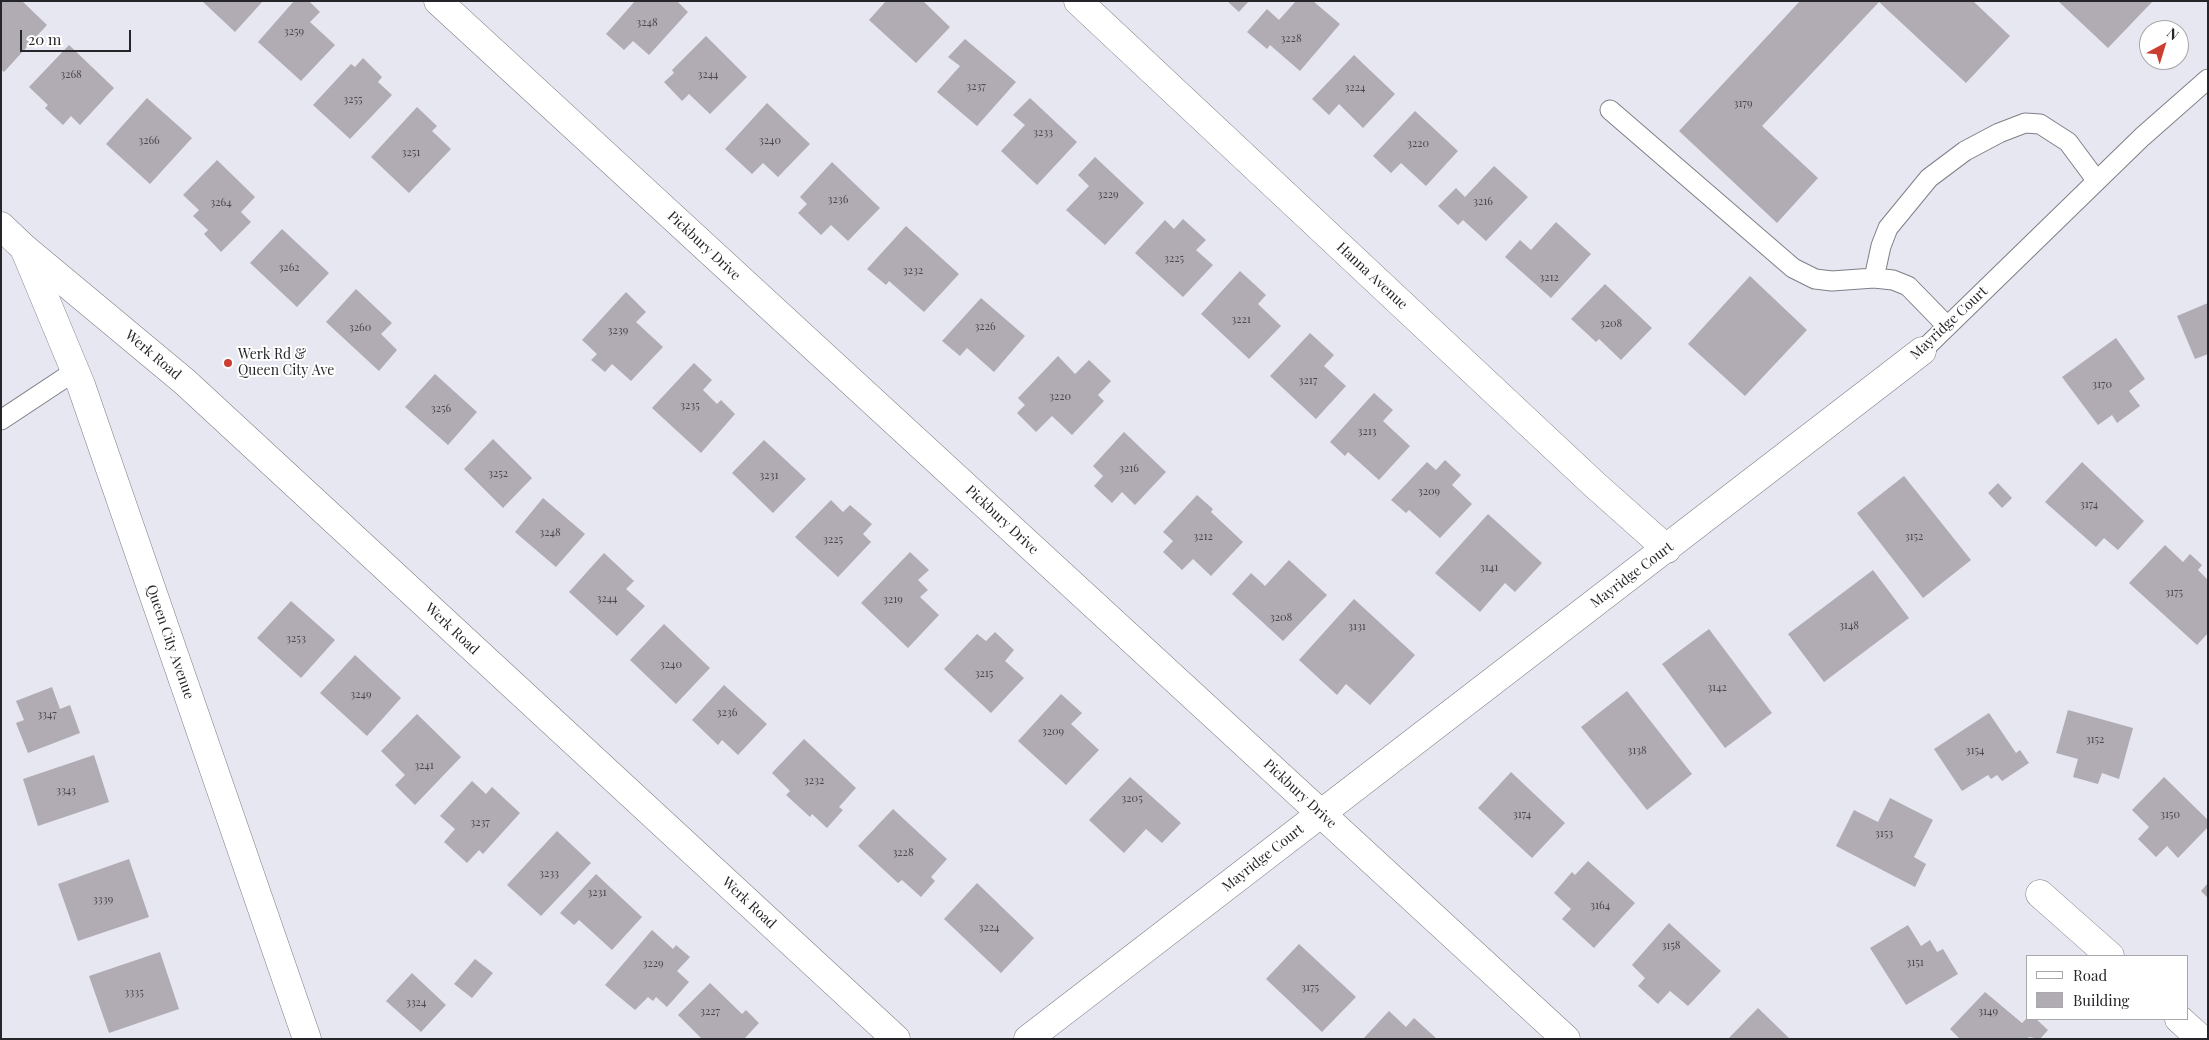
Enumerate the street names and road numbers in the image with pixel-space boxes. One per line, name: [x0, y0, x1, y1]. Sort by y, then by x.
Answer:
street label: Pickbury Drive: [664, 208, 744, 284]
street label: Hanna Avenue: [1333, 239, 1411, 313]
street label: Mayridge Court: [1907, 283, 1991, 363]
street label: Werk Road: [122, 327, 184, 383]
street label: Pickbury Drive: [962, 482, 1042, 558]
street label: Mayridge Court: [1587, 539, 1677, 611]
street label: Queen City Avenue: [143, 583, 197, 701]
street label: Werk Road: [421, 600, 483, 658]
street label: Pickbury Drive: [1260, 756, 1340, 832]
street label: Mayridge Court: [1219, 821, 1307, 895]
street label: Werk Road: [718, 874, 780, 932]

